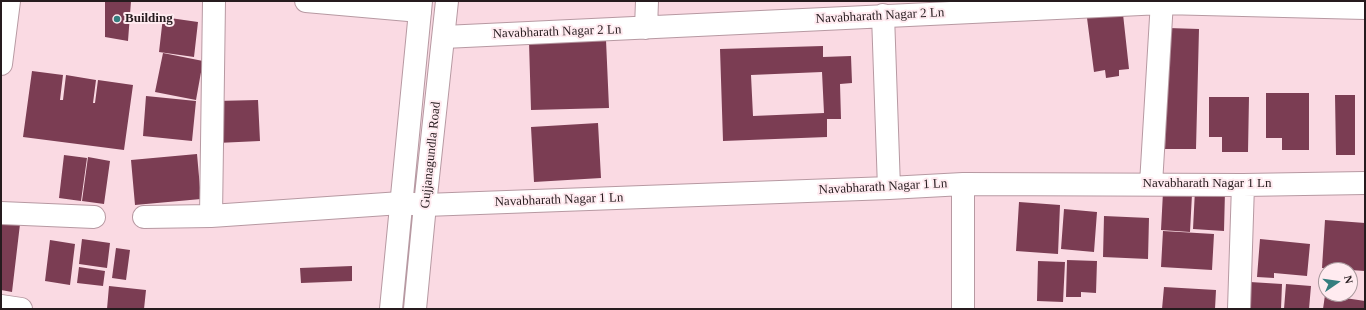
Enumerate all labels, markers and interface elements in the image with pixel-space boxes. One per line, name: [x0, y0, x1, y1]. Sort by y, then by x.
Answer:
street label: Navabharath Nagar 2 Ln: [815, 5, 945, 27]
place label: Building: [125, 11, 173, 27]
marker: Building: [112, 14, 122, 24]
street label: Navabharath Nagar 2 Ln: [492, 22, 622, 42]
street label: Gujjanagundla Road: [418, 101, 444, 209]
street label: Navabharath Nagar 1 Ln: [818, 176, 948, 198]
street label: Navabharath Nagar 1 Ln: [1143, 176, 1271, 192]
street label: Navabharath Nagar 1 Ln: [494, 190, 624, 210]
north arrow: [1318, 262, 1358, 302]
text: N: [1342, 274, 1355, 285]

